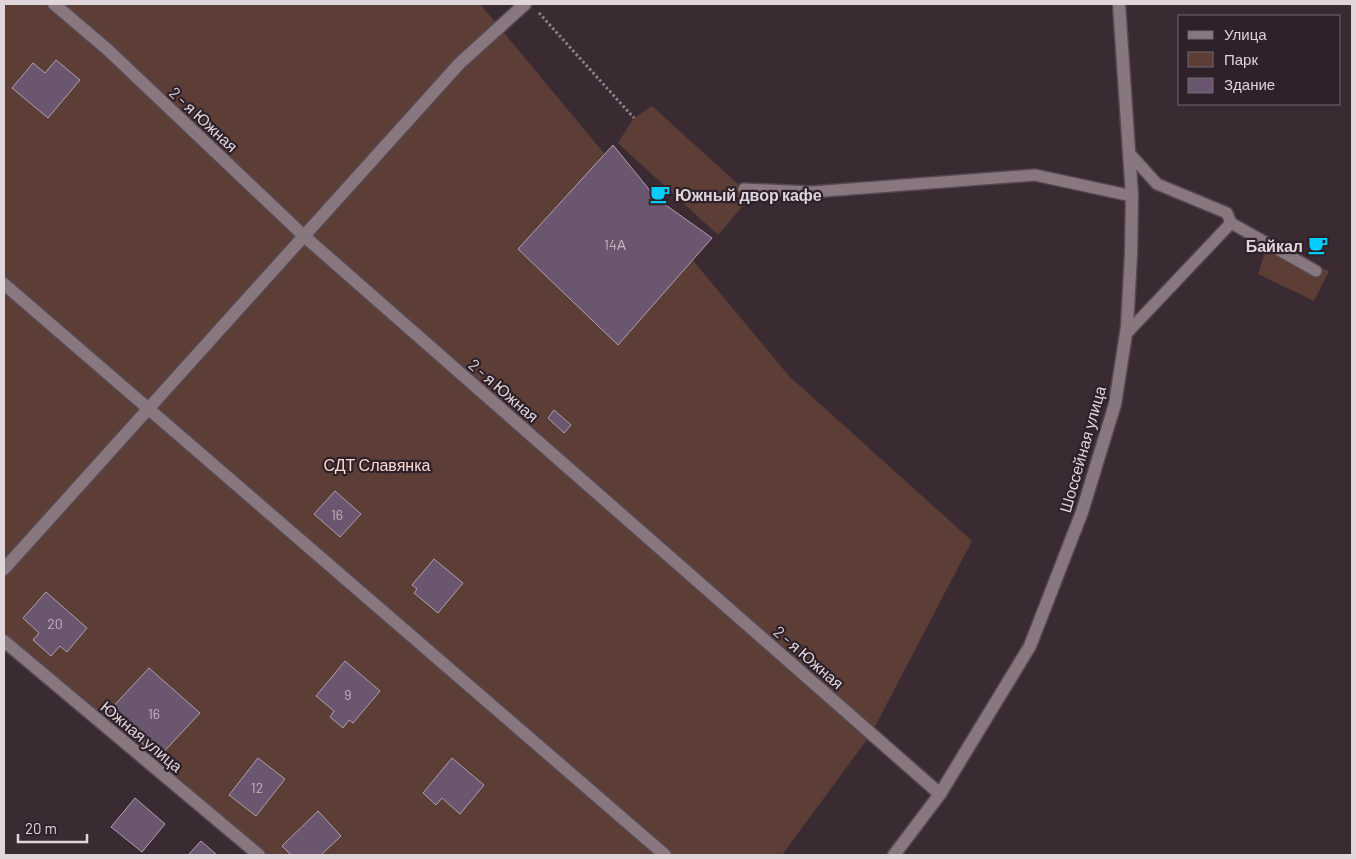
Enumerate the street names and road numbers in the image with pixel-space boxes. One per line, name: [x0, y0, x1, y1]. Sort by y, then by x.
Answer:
street label: 2 - я Южная: [166, 83, 242, 155]
street label: 2 - я Южная: [465, 354, 543, 426]
street label: Шоссейная улица: [1055, 383, 1109, 515]
street label: 2 - я Южная: [770, 621, 848, 693]
street label: Южная улица: [97, 696, 187, 776]

